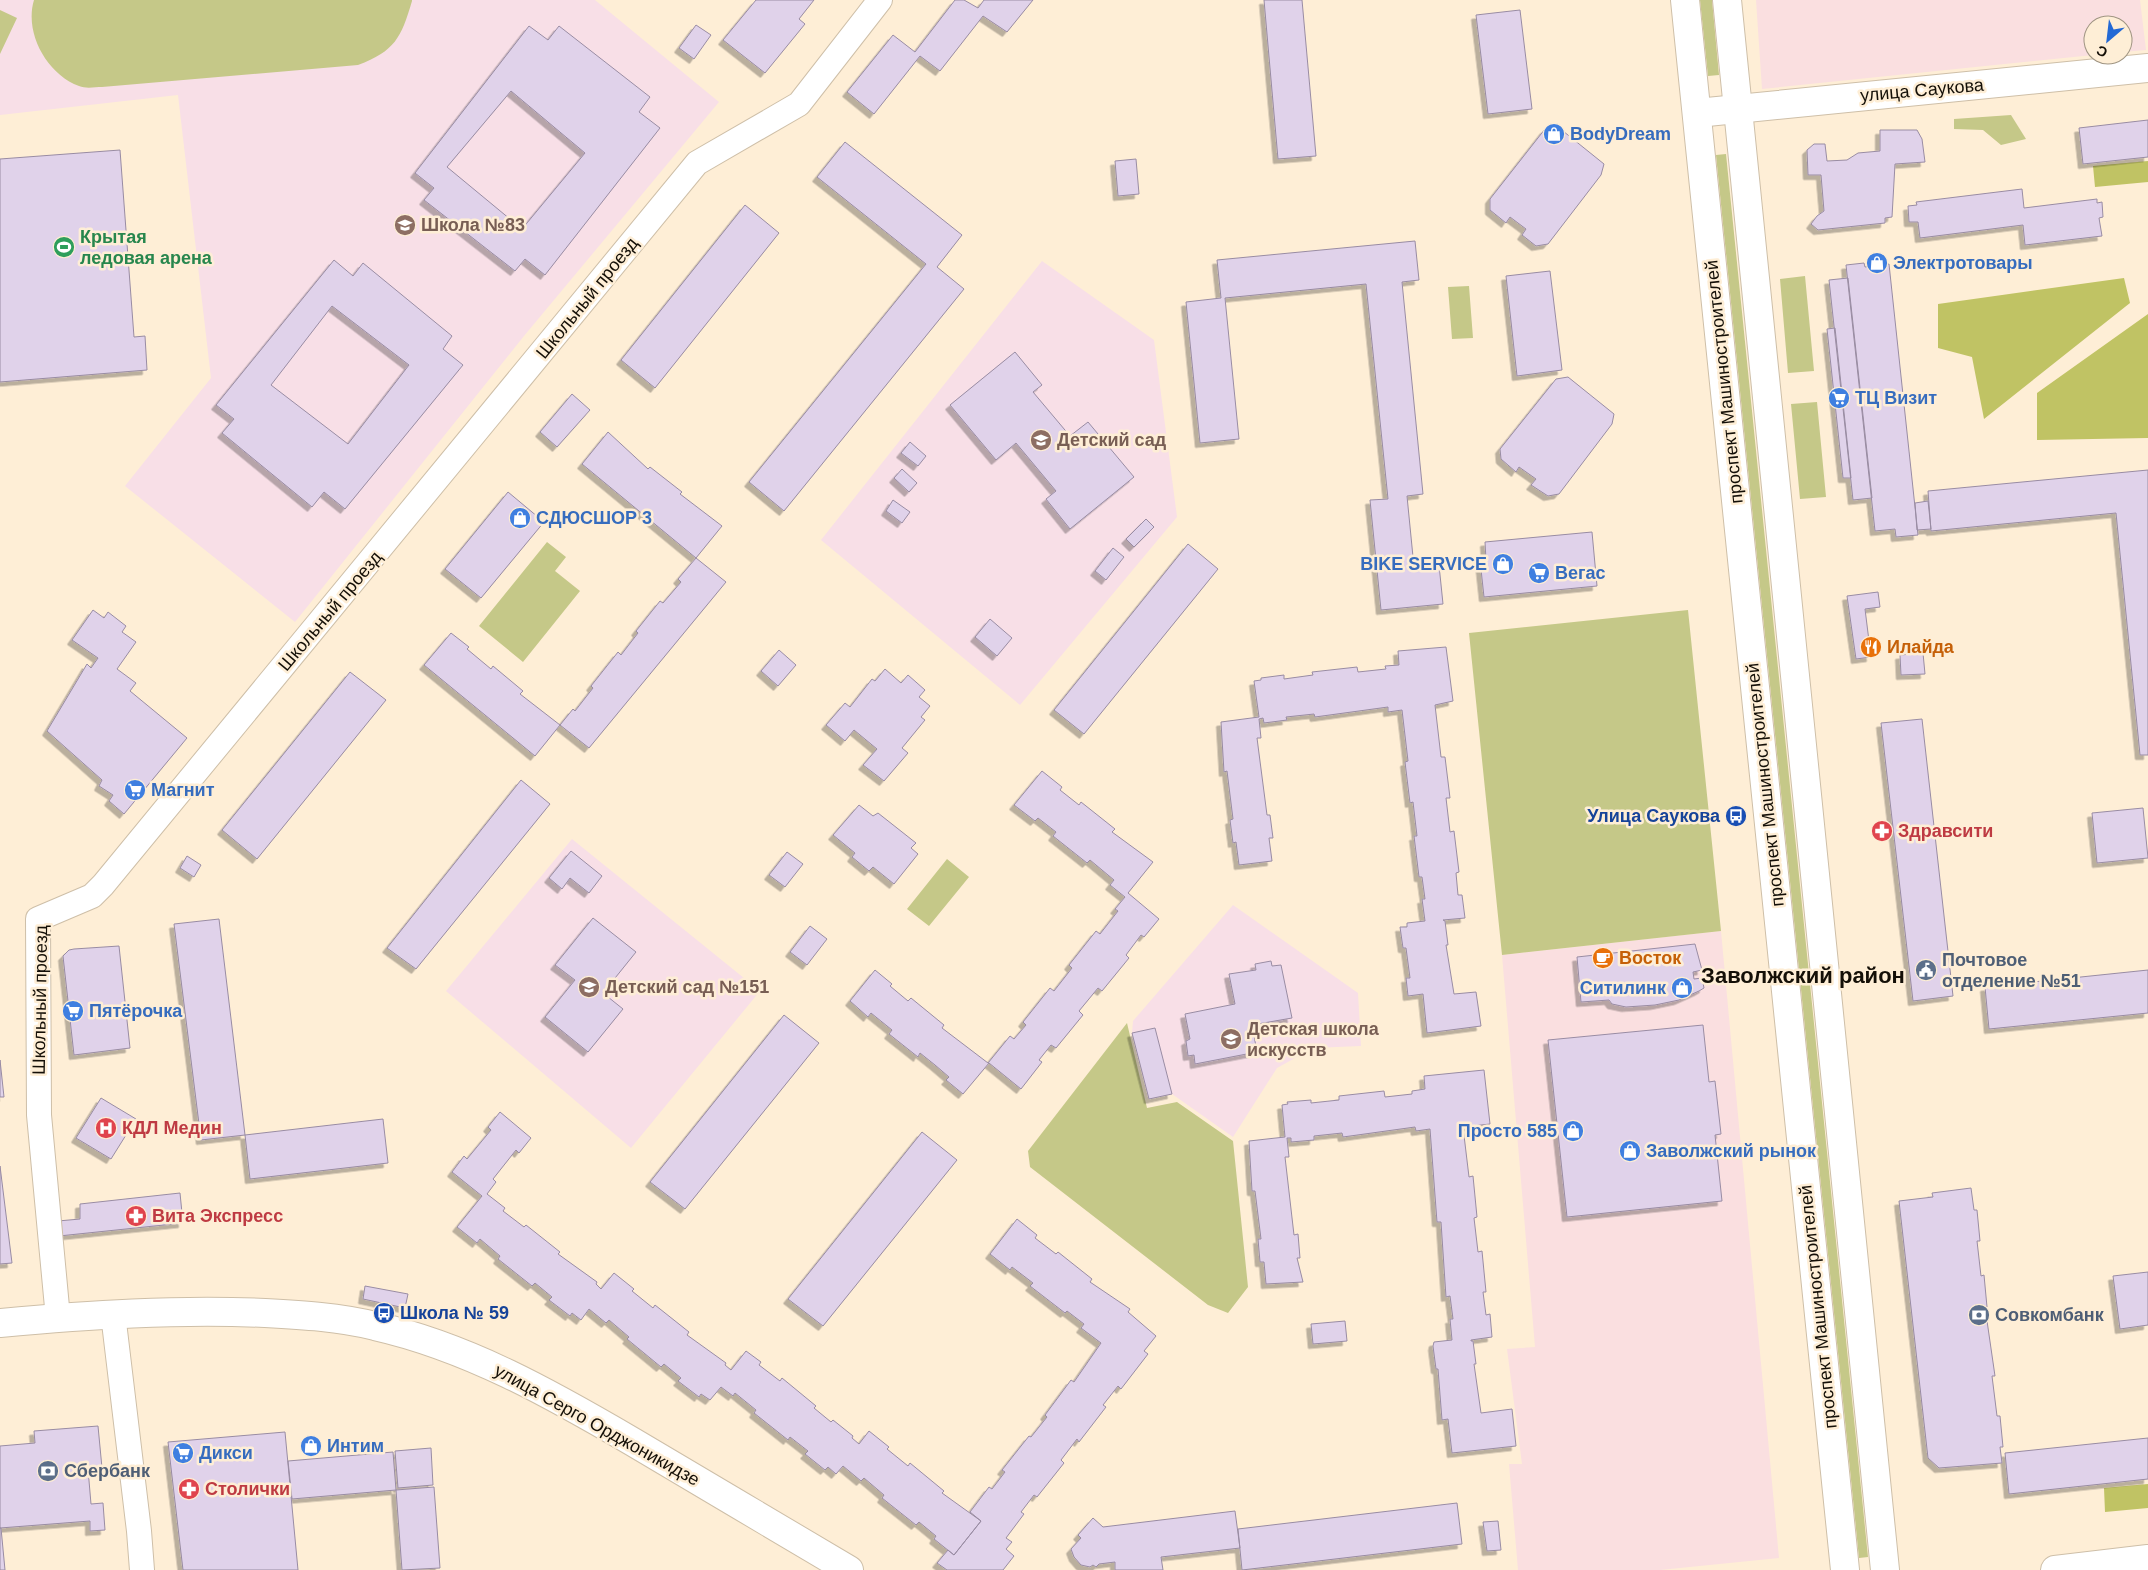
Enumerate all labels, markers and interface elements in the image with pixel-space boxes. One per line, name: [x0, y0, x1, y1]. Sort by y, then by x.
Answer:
north arrow: [2083, 15, 2133, 65]
text: С: [2094, 42, 2110, 61]
street label: улица Саукова: [1859, 75, 1986, 105]
shop icon: BodyDream: [1542, 122, 1566, 146]
place label: BodyDream: [1570, 124, 1671, 144]
school or university icon: Школа №83: [393, 213, 417, 237]
place label: Школа №83: [421, 215, 525, 235]
place label: Крытая ледовая арена: [80, 227, 213, 268]
street label: Школьный проезд: [532, 233, 642, 362]
sports icon: Крытая ледовая арена: [52, 235, 76, 259]
shop icon: Электротовары: [1865, 251, 1889, 275]
place label: Электротовары: [1893, 253, 2033, 273]
street label: проспект Машиностроителей: [1701, 259, 1747, 505]
supermarket icon: ТЦ Визит: [1827, 386, 1851, 410]
place label: ТЦ Визит: [1855, 388, 1937, 408]
school or university icon: Детский сад: [1029, 428, 1053, 452]
place label: Детский сад: [1057, 430, 1167, 450]
shop icon: СДЮСШОР 3: [508, 506, 532, 530]
place label: СДЮСШОР 3: [536, 508, 652, 528]
street label: Школьный проезд: [274, 547, 386, 675]
shop icon: BIKE SERVICE: [1491, 552, 1515, 576]
place label: BIKE SERVICE: [1360, 554, 1487, 574]
supermarket icon: Вегас: [1527, 561, 1551, 585]
place label: Вегас: [1555, 563, 1606, 583]
restaurant icon: Илайда: [1859, 635, 1883, 659]
place label: Илайда: [1887, 637, 1955, 657]
street label: проспект Машиностроителей: [1742, 662, 1788, 908]
supermarket icon: Магнит: [123, 778, 147, 802]
place label: Магнит: [151, 780, 215, 800]
bus stop icon: Улица Саукова: [1724, 804, 1748, 828]
place label: Улица Саукова: [1587, 806, 1721, 826]
pharmacy icon: Здравсити: [1870, 819, 1894, 843]
place label: Здравсити: [1898, 821, 1993, 841]
street label: Школьный проезд: [29, 924, 51, 1075]
cafe icon: Восток: [1591, 946, 1615, 970]
place label: Восток: [1619, 948, 1682, 968]
place label: Почтовое отделение №51: [1942, 950, 2081, 991]
public building icon: Почтовое отделение №51: [1914, 958, 1938, 982]
district label: Заволжский район: [1701, 963, 1905, 988]
school or university icon: Детский сад №151: [577, 975, 601, 999]
shop icon: Ситилинк: [1670, 976, 1694, 1000]
place label: Детский сад №151: [605, 977, 769, 997]
place label: Ситилинк: [1580, 978, 1667, 998]
supermarket icon: Пятёрочка: [61, 999, 85, 1023]
place label: Пятёрочка: [89, 1001, 183, 1021]
place label: Детская школа искусств: [1247, 1019, 1380, 1060]
school or university icon: Детская школа искусств: [1219, 1027, 1243, 1051]
hospital icon: КДЛ Медин: [94, 1116, 118, 1140]
place label: КДЛ Медин: [122, 1118, 222, 1138]
shop icon: Просто 585: [1561, 1119, 1585, 1143]
place label: Просто 585: [1458, 1121, 1557, 1141]
shop icon: Заволжский рынок: [1618, 1139, 1642, 1163]
place label: Заволжский рынок: [1646, 1141, 1817, 1161]
street label: проспект Машиностроителей: [1795, 1184, 1841, 1430]
pharmacy icon: Вита Экспресс: [124, 1204, 148, 1228]
place label: Вита Экспресс: [152, 1206, 283, 1226]
bus stop icon: Школа № 59: [372, 1301, 396, 1325]
place label: Школа № 59: [400, 1303, 509, 1323]
bank icon: Совкомбанк: [1967, 1303, 1991, 1327]
place label: Совкомбанк: [1995, 1305, 2105, 1325]
street label: улица Серго Орджоникидзе: [491, 1360, 703, 1490]
shop icon: Интим: [299, 1434, 323, 1458]
place label: Интим: [327, 1436, 384, 1456]
supermarket icon: Дикси: [171, 1441, 195, 1465]
place label: Дикси: [199, 1443, 253, 1463]
bank icon: Сбербанк: [36, 1459, 60, 1483]
place label: Сбербанк: [64, 1461, 151, 1481]
pharmacy icon: Столички: [177, 1477, 201, 1501]
place label: Столички: [205, 1479, 290, 1499]

